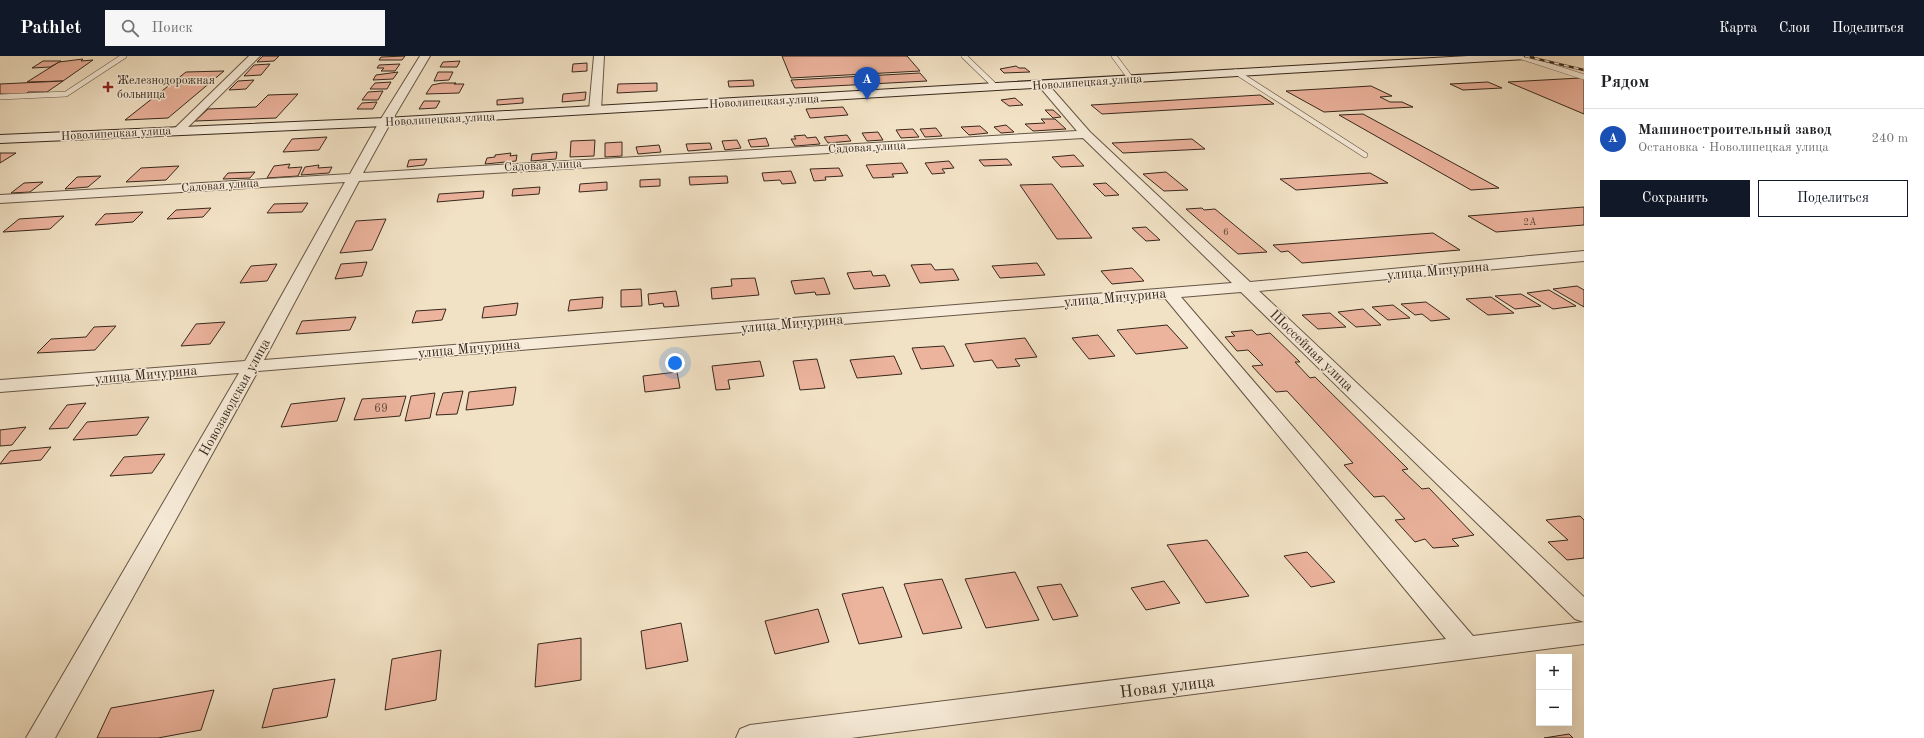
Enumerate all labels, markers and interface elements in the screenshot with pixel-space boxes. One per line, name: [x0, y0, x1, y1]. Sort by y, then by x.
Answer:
search box: [105, 10, 385, 46]
icon: search: [119, 17, 141, 39]
text: Pathlet: [20, 19, 81, 38]
text: Поиск: [151, 21, 193, 36]
text: Карта: [1719, 21, 1757, 35]
text: Слои: [1779, 21, 1810, 35]
text: Поделиться: [1832, 21, 1904, 35]
pin: A: [854, 67, 880, 100]
street label: Новолипецкая улица: [1032, 73, 1143, 93]
text: Рядом: [1600, 74, 1649, 91]
place label: Железнодорожная больница: [117, 75, 215, 101]
marker: Железнодорожная больница: [102, 81, 114, 93]
street label: Новолипецкая улица: [709, 93, 820, 111]
street label: Новолипецкая улица: [385, 111, 496, 129]
text: Машиностроительный завод: [1638, 123, 1832, 138]
street label: Новолипецкая улица: [61, 125, 172, 143]
text: A: [1608, 132, 1618, 145]
text: 240 m: [1871, 132, 1908, 145]
street label: Садовая улица: [828, 140, 906, 156]
text: Остановка · Новолипецкая улица: [1638, 141, 1829, 154]
street label: Садовая улица: [504, 158, 582, 174]
street label: Садовая улица: [181, 177, 259, 195]
button: Сохранить: [1600, 180, 1750, 217]
button: Поделиться: [1758, 180, 1908, 217]
house number: 2А: [1523, 217, 1537, 227]
house number: 6: [1223, 227, 1229, 237]
street label: улица Мичурина: [1386, 260, 1490, 282]
street label: улица Мичурина: [1063, 287, 1167, 309]
street label: Шоссейная улица: [1267, 307, 1356, 394]
street label: улица Мичурина: [740, 313, 844, 335]
street label: Новозаводская улица: [197, 336, 273, 459]
street label: улица Мичурина: [417, 338, 521, 360]
your location: [665, 353, 685, 373]
street label: улица Мичурина: [94, 364, 198, 386]
house number: 69: [374, 403, 388, 415]
map controls: [1536, 654, 1572, 726]
button: +: [1536, 654, 1572, 690]
street label: Новая улица: [1119, 673, 1216, 702]
button: −: [1536, 690, 1572, 726]

